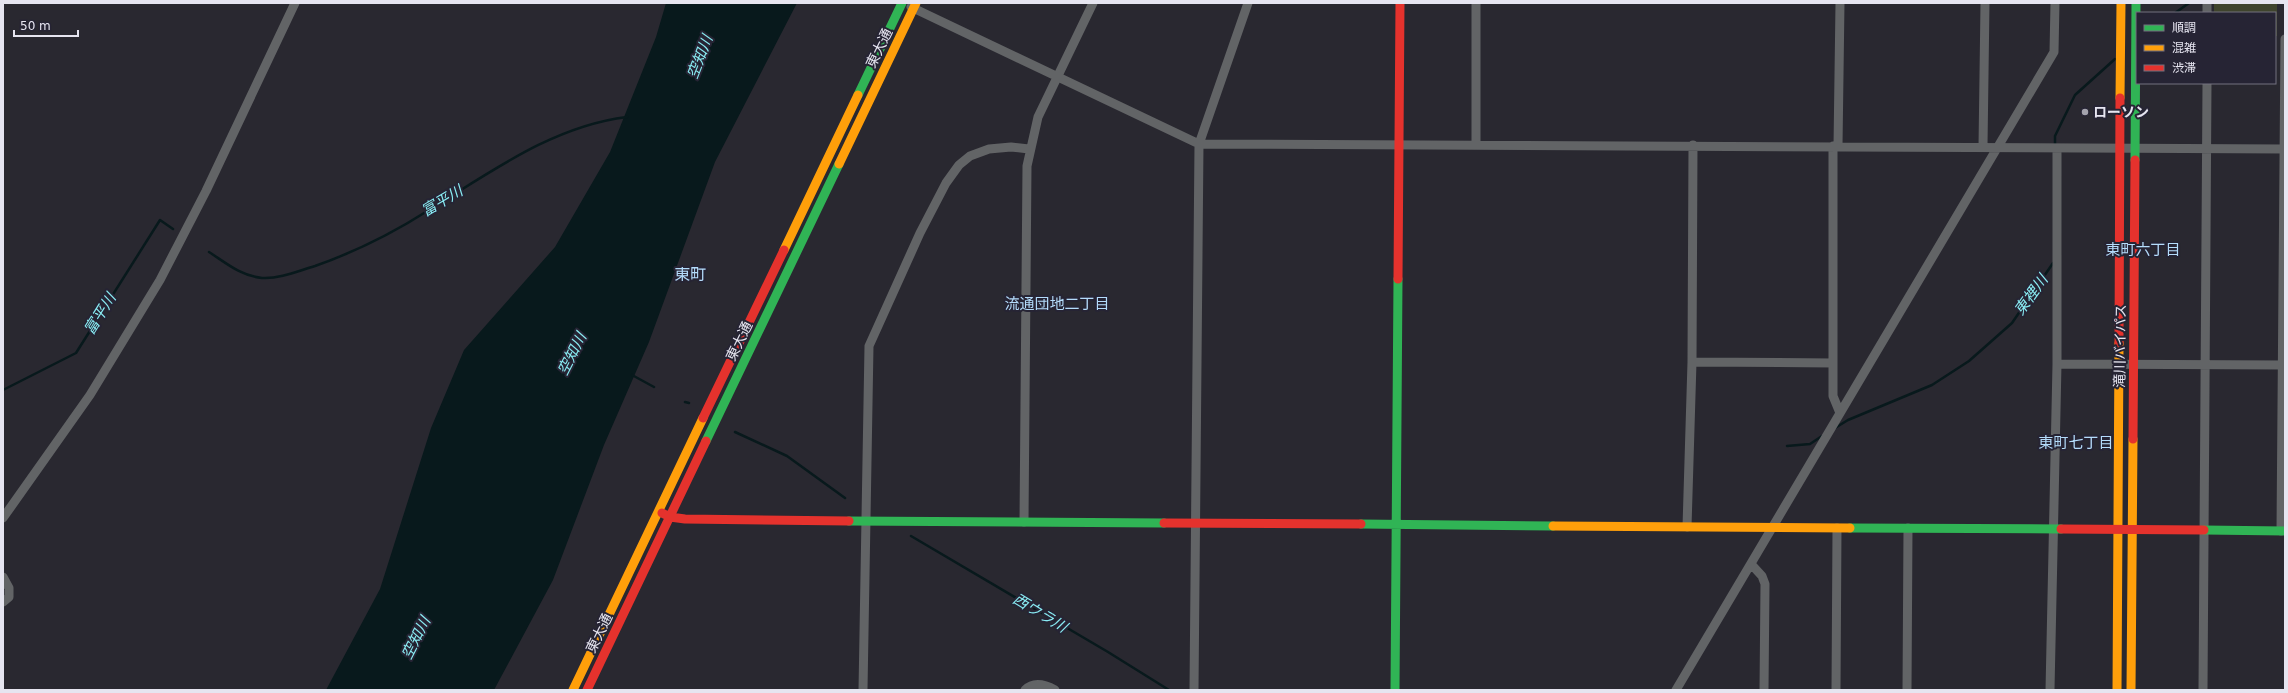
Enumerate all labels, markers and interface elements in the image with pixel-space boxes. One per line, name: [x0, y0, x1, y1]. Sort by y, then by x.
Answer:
scale bar: [14, 12, 78, 38]
legend: [2136, 12, 2276, 84]
text: 50 m: [20, 19, 51, 33]
text: 順調: [2172, 21, 2196, 35]
street label: 東大通: [863, 26, 895, 70]
water label: 空知川: [684, 31, 717, 81]
text: 混雑: [2172, 41, 2196, 55]
text: 渋滞: [2172, 61, 2196, 75]
place label: ローソン: [2093, 104, 2149, 120]
marker: ローソン: [2080, 107, 2090, 117]
water label: 富平川: [418, 181, 468, 220]
district label: 東町六丁目: [2105, 241, 2181, 259]
district label: 東町: [674, 265, 706, 284]
water label: 東裡川: [2010, 270, 2053, 318]
water label: 富平川: [80, 288, 121, 338]
district label: 流通団地二丁目: [1004, 295, 1110, 313]
street label: 滝川バイパス: [2111, 304, 2129, 388]
street label: 東大通: [723, 319, 755, 363]
water label: 空知川: [554, 328, 591, 378]
district label: 東町七丁目: [2038, 434, 2114, 452]
water label: 西ウラ川: [1010, 590, 1072, 637]
street label: 東大通: [583, 611, 615, 655]
water label: 空知川: [398, 612, 435, 662]

